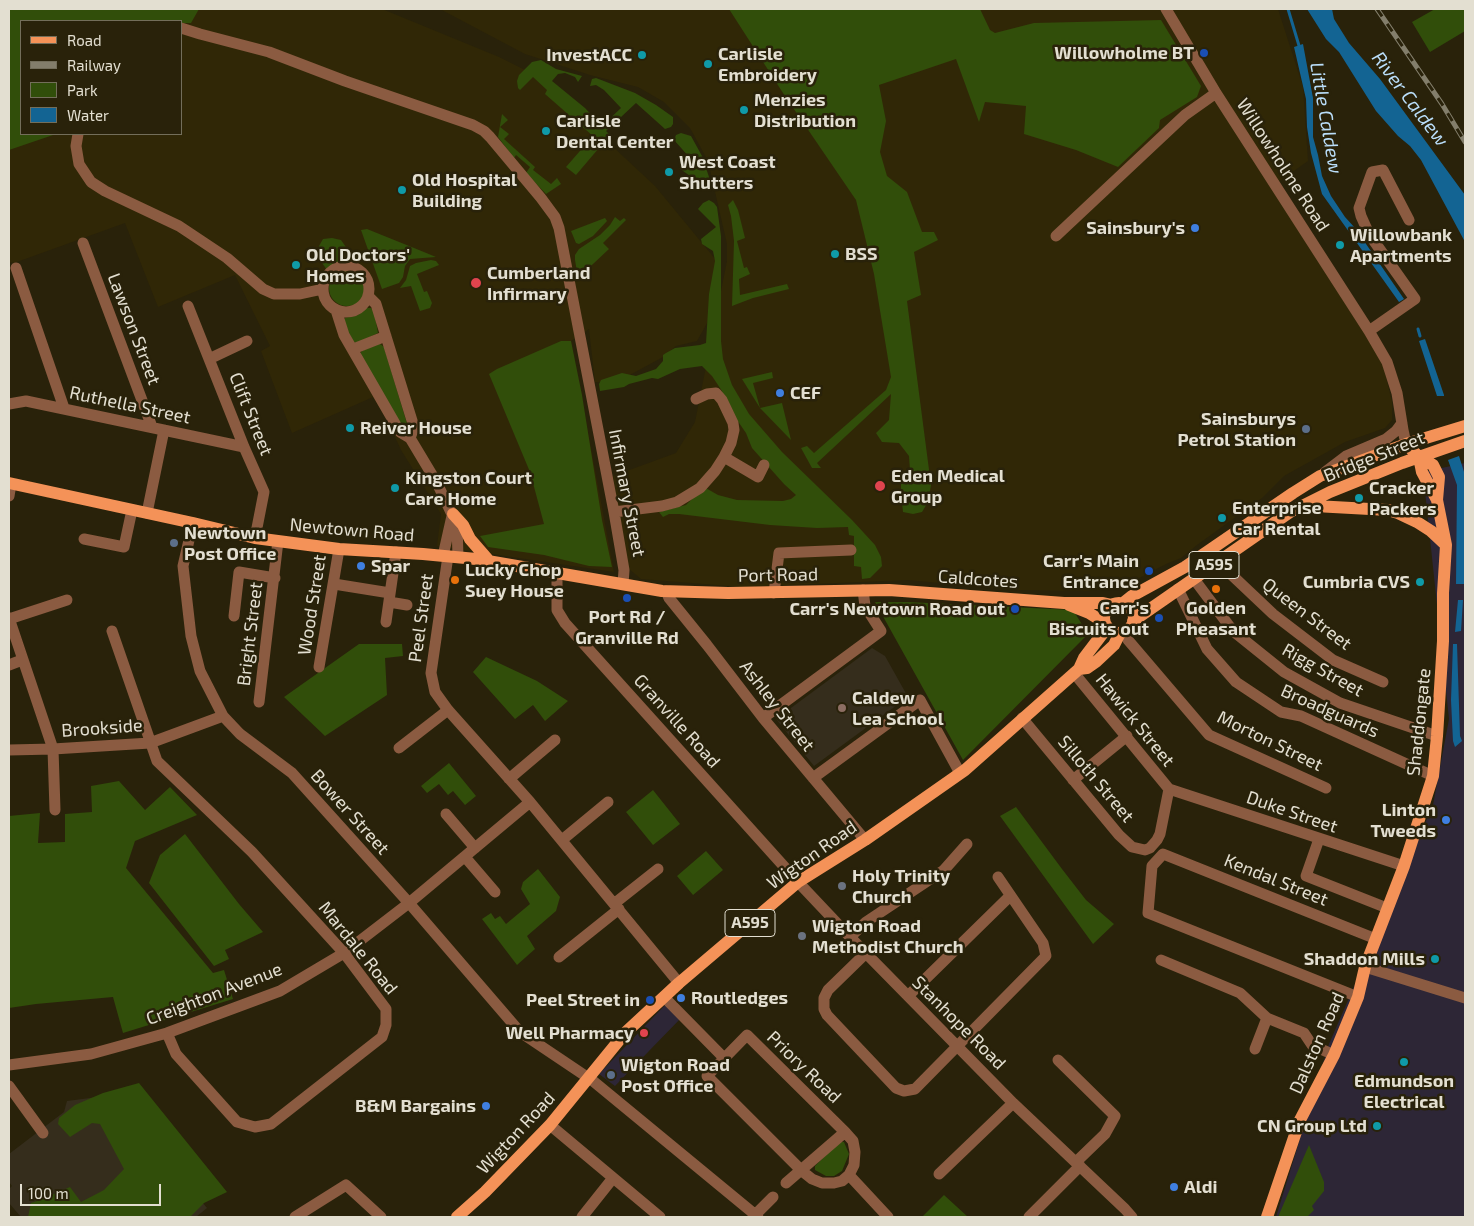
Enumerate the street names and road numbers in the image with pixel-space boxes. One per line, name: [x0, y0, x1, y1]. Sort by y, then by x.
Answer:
street label: Willowholme Road: [1232, 94, 1334, 236]
street label: Lawson Street: [103, 270, 165, 388]
street label: Clift Street: [225, 369, 277, 459]
street label: Ruthella Street: [68, 382, 192, 428]
street label: Infirmary Street: [604, 427, 650, 559]
street label: Bridge Street: [1320, 427, 1428, 487]
street label: Newtown Road: [289, 514, 415, 546]
road number: A595: [1189, 552, 1239, 578]
street label: Wood Street: [293, 553, 331, 657]
street label: Port Road: [738, 564, 818, 586]
street label: Caldcotes: [937, 565, 1019, 593]
street label: Peel Street: [404, 572, 438, 664]
street label: Queen Street: [1258, 573, 1356, 655]
street label: Bright Street: [233, 581, 267, 687]
street label: Rigg Street: [1279, 639, 1367, 701]
street label: Ashley Street: [735, 656, 819, 756]
street label: Shaddongate: [1403, 667, 1435, 777]
street label: Hawick Street: [1091, 669, 1179, 771]
street label: Granville Road: [629, 670, 725, 772]
street label: Broadguards: [1278, 680, 1382, 742]
street label: Morton Street: [1214, 706, 1326, 776]
street label: Brookside: [61, 714, 143, 742]
street label: Silloth Street: [1053, 731, 1139, 827]
street label: Bower Street: [306, 765, 394, 859]
street label: Duke Street: [1244, 786, 1340, 838]
street label: Wigton Road: [763, 816, 861, 894]
street label: Kendal Street: [1221, 849, 1331, 911]
street label: Mardale Road: [314, 897, 402, 999]
road number: A595: [725, 910, 775, 936]
street label: Creighton Avenue: [143, 958, 285, 1030]
street label: Stanhope Road: [908, 972, 1010, 1074]
street label: Dalston Road: [1285, 989, 1349, 1097]
street label: Priory Road: [762, 1026, 846, 1108]
street label: Wigton Road: [472, 1087, 560, 1179]

